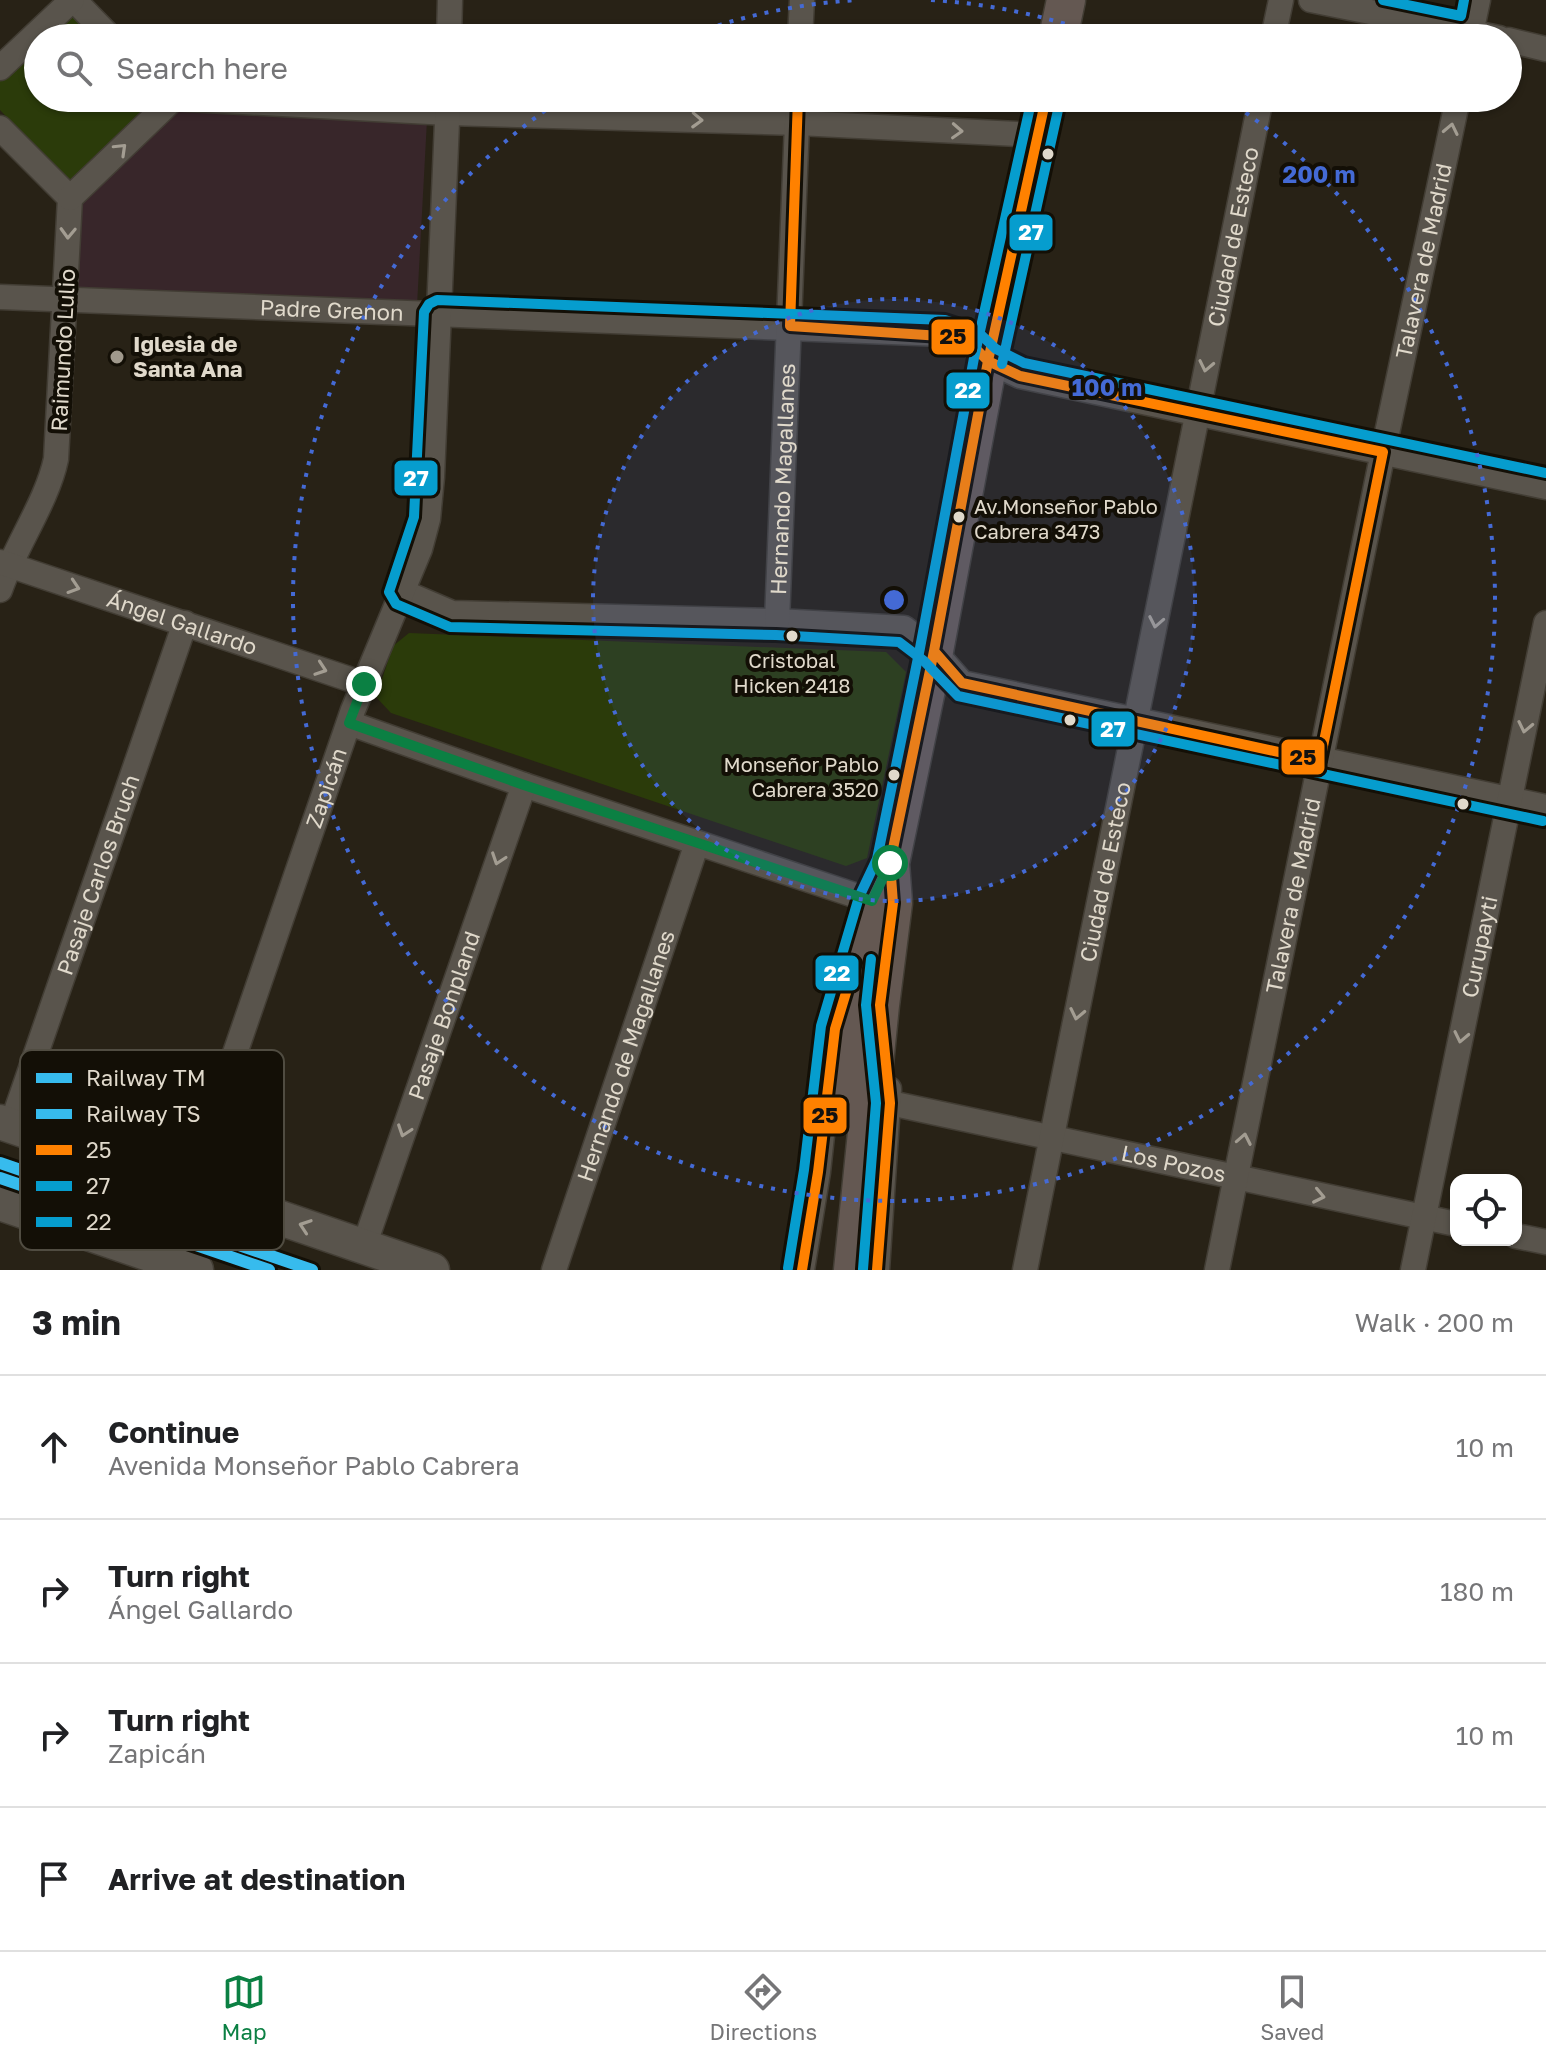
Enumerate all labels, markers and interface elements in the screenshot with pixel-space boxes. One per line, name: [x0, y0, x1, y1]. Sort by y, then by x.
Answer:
search box: [24, 24, 1522, 112]
icon: search: [52, 46, 96, 90]
text: Search here: [116, 50, 288, 86]
one-way arrow: [691, 112, 704, 129]
one-way arrow: [951, 123, 964, 140]
one-way arrow: [1442, 123, 1459, 137]
one-way arrow: [112, 144, 126, 158]
street label: Ciudad de Esteco: [1201, 144, 1264, 329]
unlabelled marker: [1040, 146, 1056, 162]
text: 200 m: [1283, 159, 1355, 188]
street label: Talavera de Madrid: [1389, 161, 1457, 361]
line badge: 27: [1008, 213, 1054, 252]
text: 27: [1018, 218, 1044, 245]
one-way arrow: [60, 227, 77, 240]
street label: Raimundo Lulio: [45, 268, 80, 432]
street label: Padre Grenon: [259, 293, 404, 326]
line badge: 25: [930, 318, 976, 356]
text: 25: [940, 322, 966, 349]
place label: Iglesia de Santa Ana: [133, 330, 243, 382]
marker: Iglesia de Santa Ana: [108, 348, 126, 366]
one-way arrow: [1198, 359, 1215, 373]
street label: Hernando Magallanes: [764, 363, 800, 595]
line badge: 22: [945, 371, 991, 410]
text: 100 m: [1072, 372, 1142, 401]
text: 22: [955, 376, 981, 403]
line badge: 27: [393, 459, 439, 497]
text: 27: [403, 464, 429, 491]
place label: Av.Monseñor Pablo Cabrera 3473: [974, 494, 1158, 543]
marker: Av.Monseñor Pablo Cabrera 3473: [951, 509, 967, 525]
one-way arrow: [66, 577, 80, 593]
street label: Ángel Gallardo: [104, 585, 261, 660]
centre of rings: [880, 586, 908, 614]
one-way arrow: [1148, 615, 1165, 628]
marker: Cristobal Hicken 2418: [784, 628, 800, 644]
place label: Cristobal Hicken 2418: [734, 648, 850, 697]
one-way arrow: [313, 660, 327, 676]
route end: [346, 666, 382, 702]
line badge: 27: [1090, 710, 1136, 748]
unlabelled marker: [1062, 712, 1078, 728]
text: 27: [1100, 715, 1126, 742]
one-way arrow: [1517, 720, 1534, 733]
line badge: 25: [1280, 738, 1326, 776]
text: 25: [1290, 743, 1316, 770]
street label: Zapicán: [299, 744, 352, 831]
place label: Monseñor Pablo Cabrera 3520: [724, 752, 879, 801]
marker: Monseñor Pablo Cabrera 3520: [886, 767, 902, 783]
street label: Pasaje Carlos Bruch: [50, 771, 145, 978]
street label: Ciudad de Esteco: [1073, 780, 1136, 964]
street label: Talavera de Madrid: [1259, 795, 1325, 996]
unlabelled marker: [1455, 796, 1471, 812]
route start: [872, 845, 908, 881]
one-way arrow: [492, 851, 508, 865]
street label: Curupayti: [1455, 893, 1503, 1000]
street label: Hernando de Magallanes: [571, 926, 680, 1185]
street label: Pasaje Bonpland: [402, 928, 485, 1103]
line badge: 22: [814, 954, 860, 992]
text: 22: [824, 959, 850, 986]
one-way arrow: [1069, 1007, 1086, 1020]
one-way arrow: [1454, 1030, 1471, 1043]
legend: [20, 1050, 284, 1250]
text: Railway TM: [86, 1064, 206, 1091]
line badge: 25: [802, 1096, 848, 1135]
text: Railway TS: [86, 1100, 201, 1127]
text: 25: [812, 1101, 838, 1128]
one-way arrow: [397, 1123, 414, 1137]
one-way arrow: [1235, 1132, 1252, 1145]
text: 25: [86, 1136, 112, 1163]
street label: Los Pozos: [1119, 1139, 1228, 1187]
text: 27: [86, 1172, 110, 1199]
map controls: [1450, 1174, 1522, 1246]
button: locate: [1450, 1174, 1522, 1246]
one-way arrow: [1312, 1187, 1325, 1204]
text: 22: [86, 1208, 112, 1235]
one-way arrow: [299, 1220, 313, 1236]
text: 3 min: [32, 1302, 121, 1342]
text: Walk · 200 m: [1355, 1307, 1514, 1338]
text: Continue: [108, 1414, 239, 1450]
icon: ahead: [32, 1425, 76, 1469]
text: 10 m: [1456, 1432, 1514, 1463]
text: Avenida Monseñor Pablo Cabrera: [108, 1450, 520, 1481]
text: Turn right: [108, 1558, 250, 1594]
icon: right: [32, 1569, 76, 1613]
text: 180 m: [1440, 1576, 1514, 1607]
text: Ángel Gallardo: [108, 1594, 293, 1625]
text: Turn right: [108, 1702, 250, 1738]
icon: right: [32, 1713, 76, 1757]
text: 10 m: [1456, 1720, 1514, 1751]
text: Zapicán: [108, 1738, 206, 1769]
icon: arrive: [32, 1857, 76, 1901]
text: Arrive at destination: [108, 1861, 405, 1897]
tab: Map: [222, 1970, 266, 2045]
tab: Directions: [710, 1970, 817, 2045]
tab: Saved: [1260, 1970, 1324, 2045]

